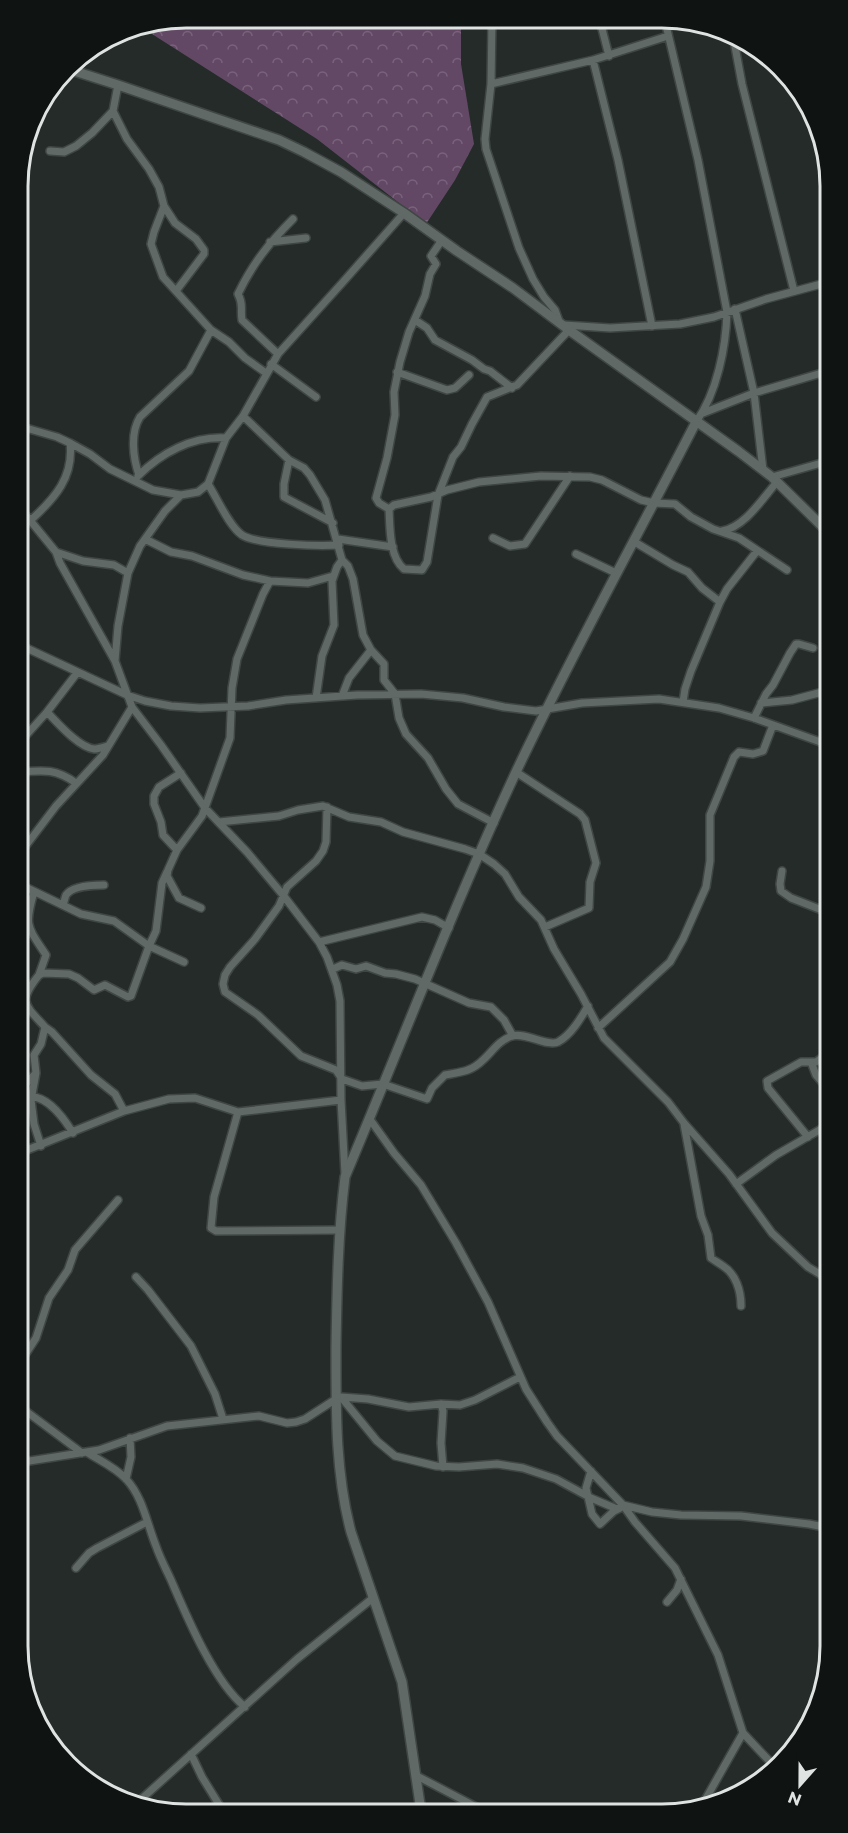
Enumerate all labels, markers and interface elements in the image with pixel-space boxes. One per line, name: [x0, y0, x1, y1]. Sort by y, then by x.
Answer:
north arrow: [770, 1755, 830, 1815]
text: N: [785, 1787, 804, 1810]

